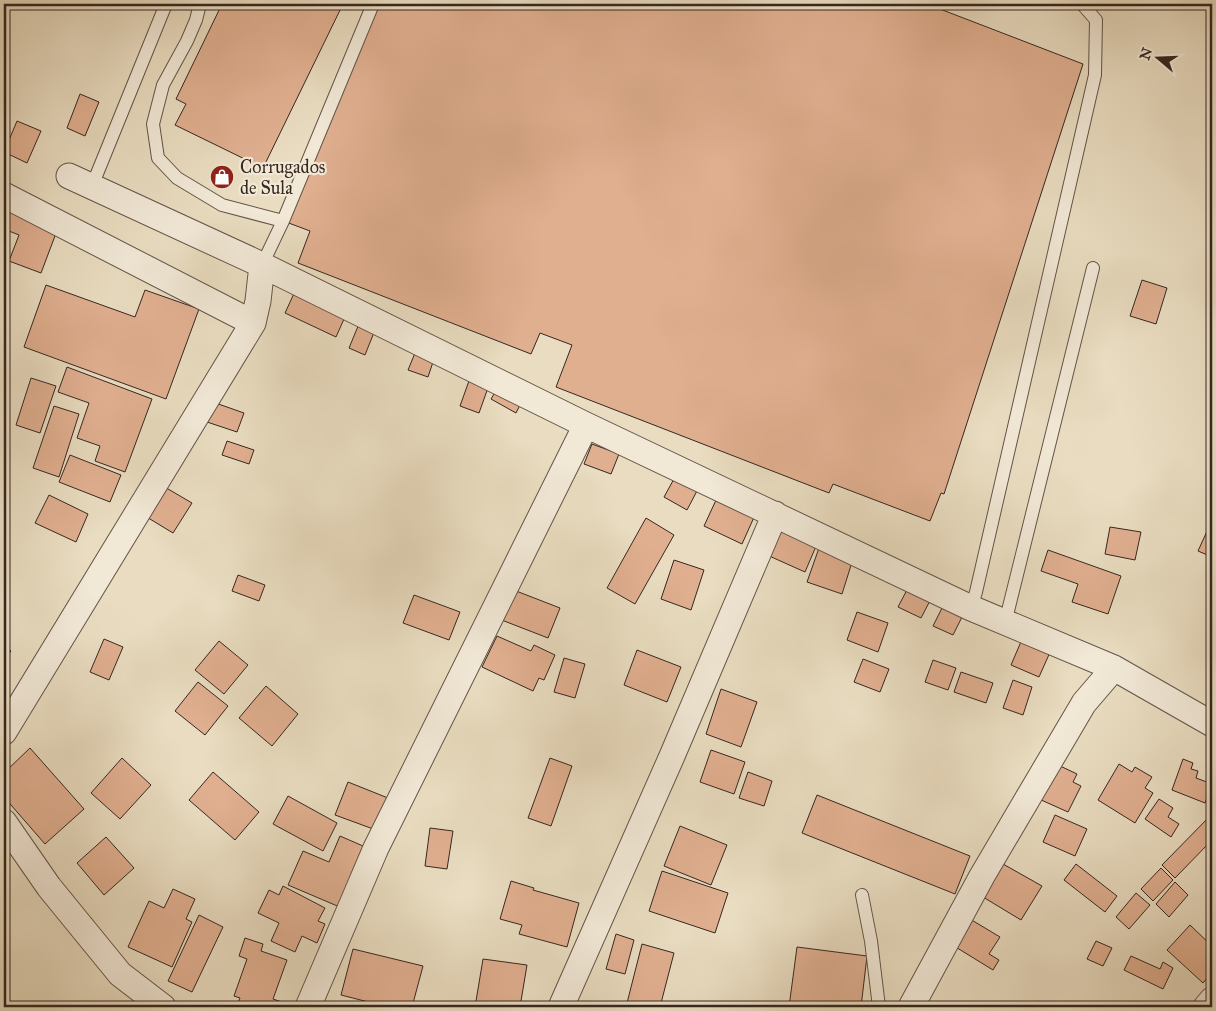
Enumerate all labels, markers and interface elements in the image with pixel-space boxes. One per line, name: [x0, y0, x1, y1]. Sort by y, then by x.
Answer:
north arrow: [1134, 32, 1184, 82]
text: N: [1136, 45, 1156, 62]
place label: Corrugados de Sula: [240, 156, 325, 199]
shop icon: Corrugados de Sula: [209, 164, 235, 190]

